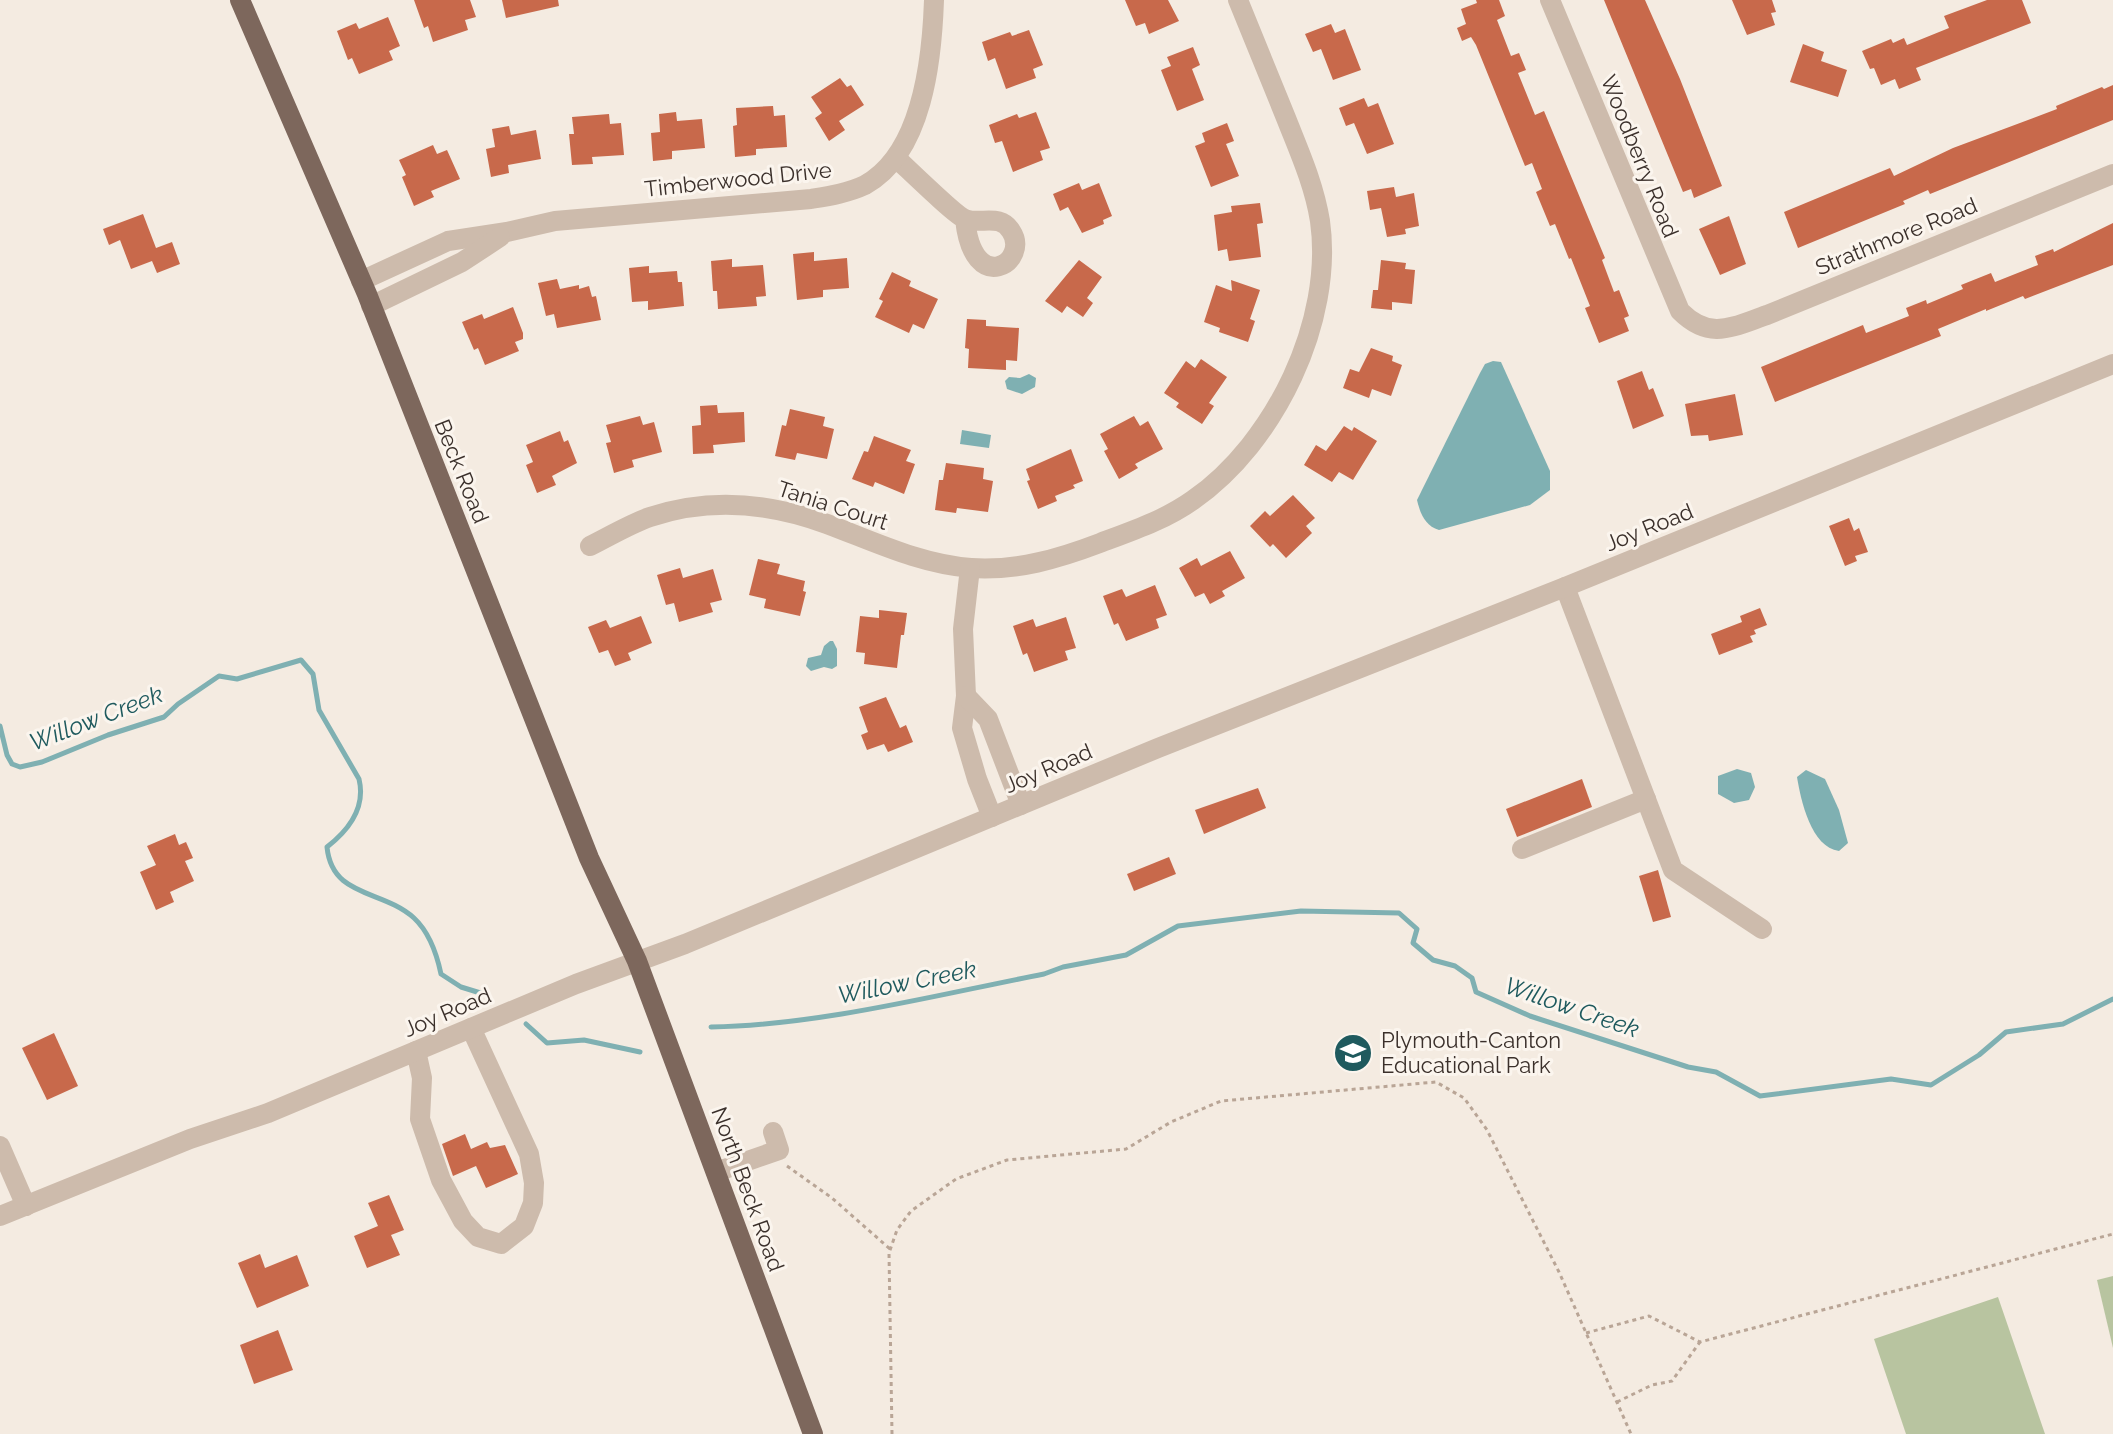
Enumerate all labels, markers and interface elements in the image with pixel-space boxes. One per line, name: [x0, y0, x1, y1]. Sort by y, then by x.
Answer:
street label: Woodberry Road: [1596, 71, 1684, 241]
street label: Timberwood Drive: [643, 156, 833, 202]
street label: Strathmore Road: [1811, 192, 1981, 280]
street label: Beck Road: [429, 415, 495, 527]
street label: Tania Court: [774, 475, 892, 535]
street label: Joy Road: [1601, 498, 1697, 556]
water label: Willow Creek: [25, 679, 167, 757]
street label: Joy Road: [1000, 738, 1096, 798]
water label: Willow Creek: [835, 954, 979, 1010]
water label: Willow Creek: [1501, 970, 1643, 1044]
street label: Joy Road: [399, 982, 495, 1042]
place label: Plymouth-Canton Educational Park: [1381, 1027, 1561, 1078]
school or university icon: Plymouth-Canton Educational Park: [1332, 1032, 1374, 1074]
street label: North Beck Road: [706, 1103, 790, 1275]

